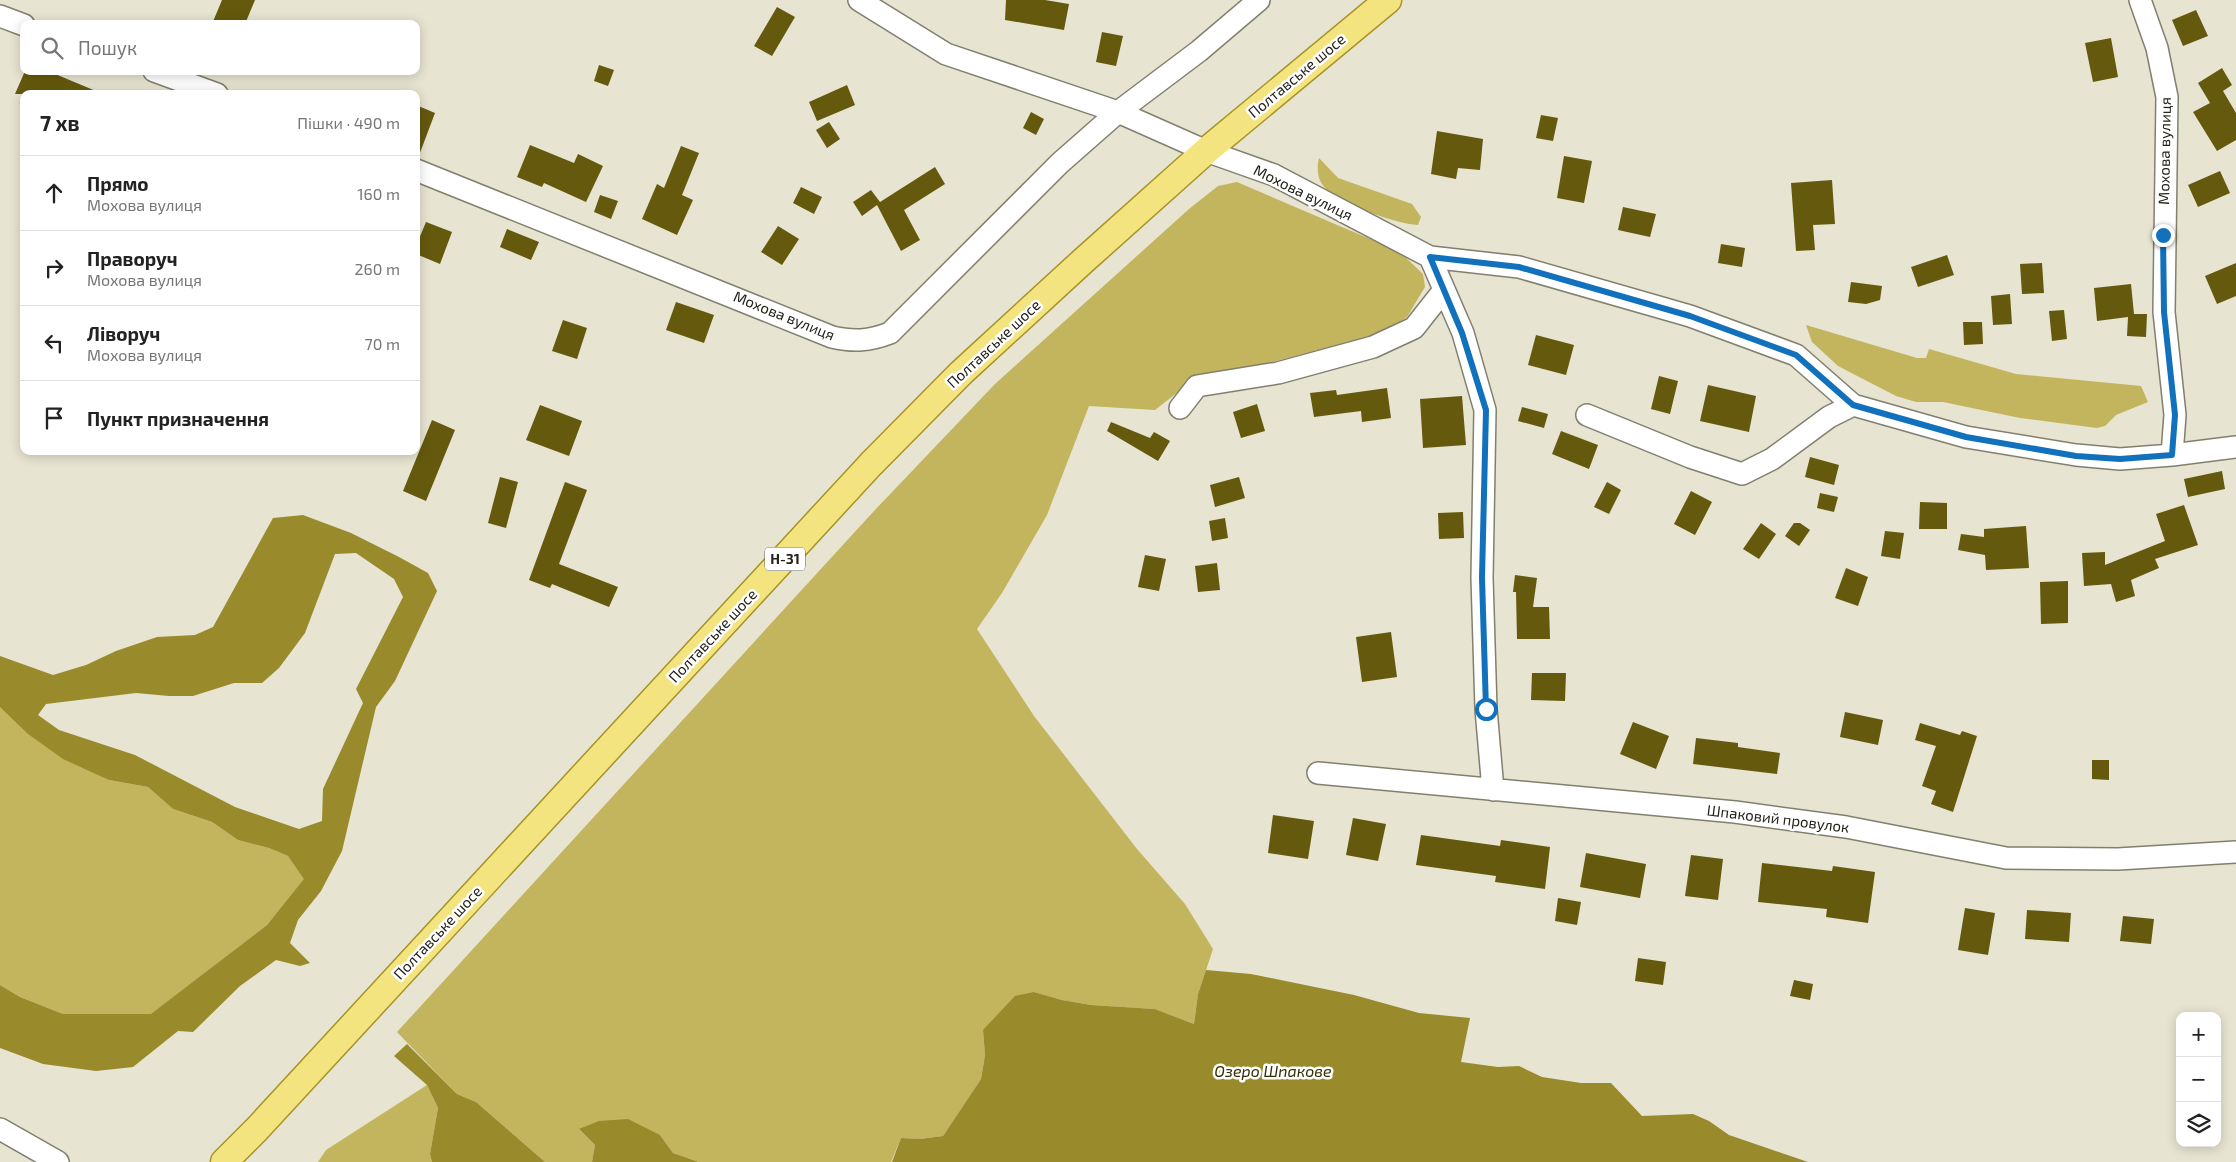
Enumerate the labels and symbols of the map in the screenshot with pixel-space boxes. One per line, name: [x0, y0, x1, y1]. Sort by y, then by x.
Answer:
street label: Полтавське шосе: [1244, 29, 1349, 121]
street label: Мохова вулиця: [2154, 97, 2175, 205]
street label: Мохова вулиця: [1251, 160, 1356, 225]
route end: [2152, 224, 2175, 247]
street label: Мохова вулиця: [731, 287, 838, 345]
street label: Полтавське шосе: [943, 295, 1044, 391]
road number: Н-31: [765, 548, 805, 570]
street label: Полтавське шосе: [664, 585, 760, 686]
route start: [1475, 698, 1498, 721]
street label: Шпаковий провулок: [1706, 800, 1850, 837]
street label: Полтавське шосе: [389, 882, 485, 983]
water label: Озеро Шпакове: [1214, 1061, 1332, 1080]

